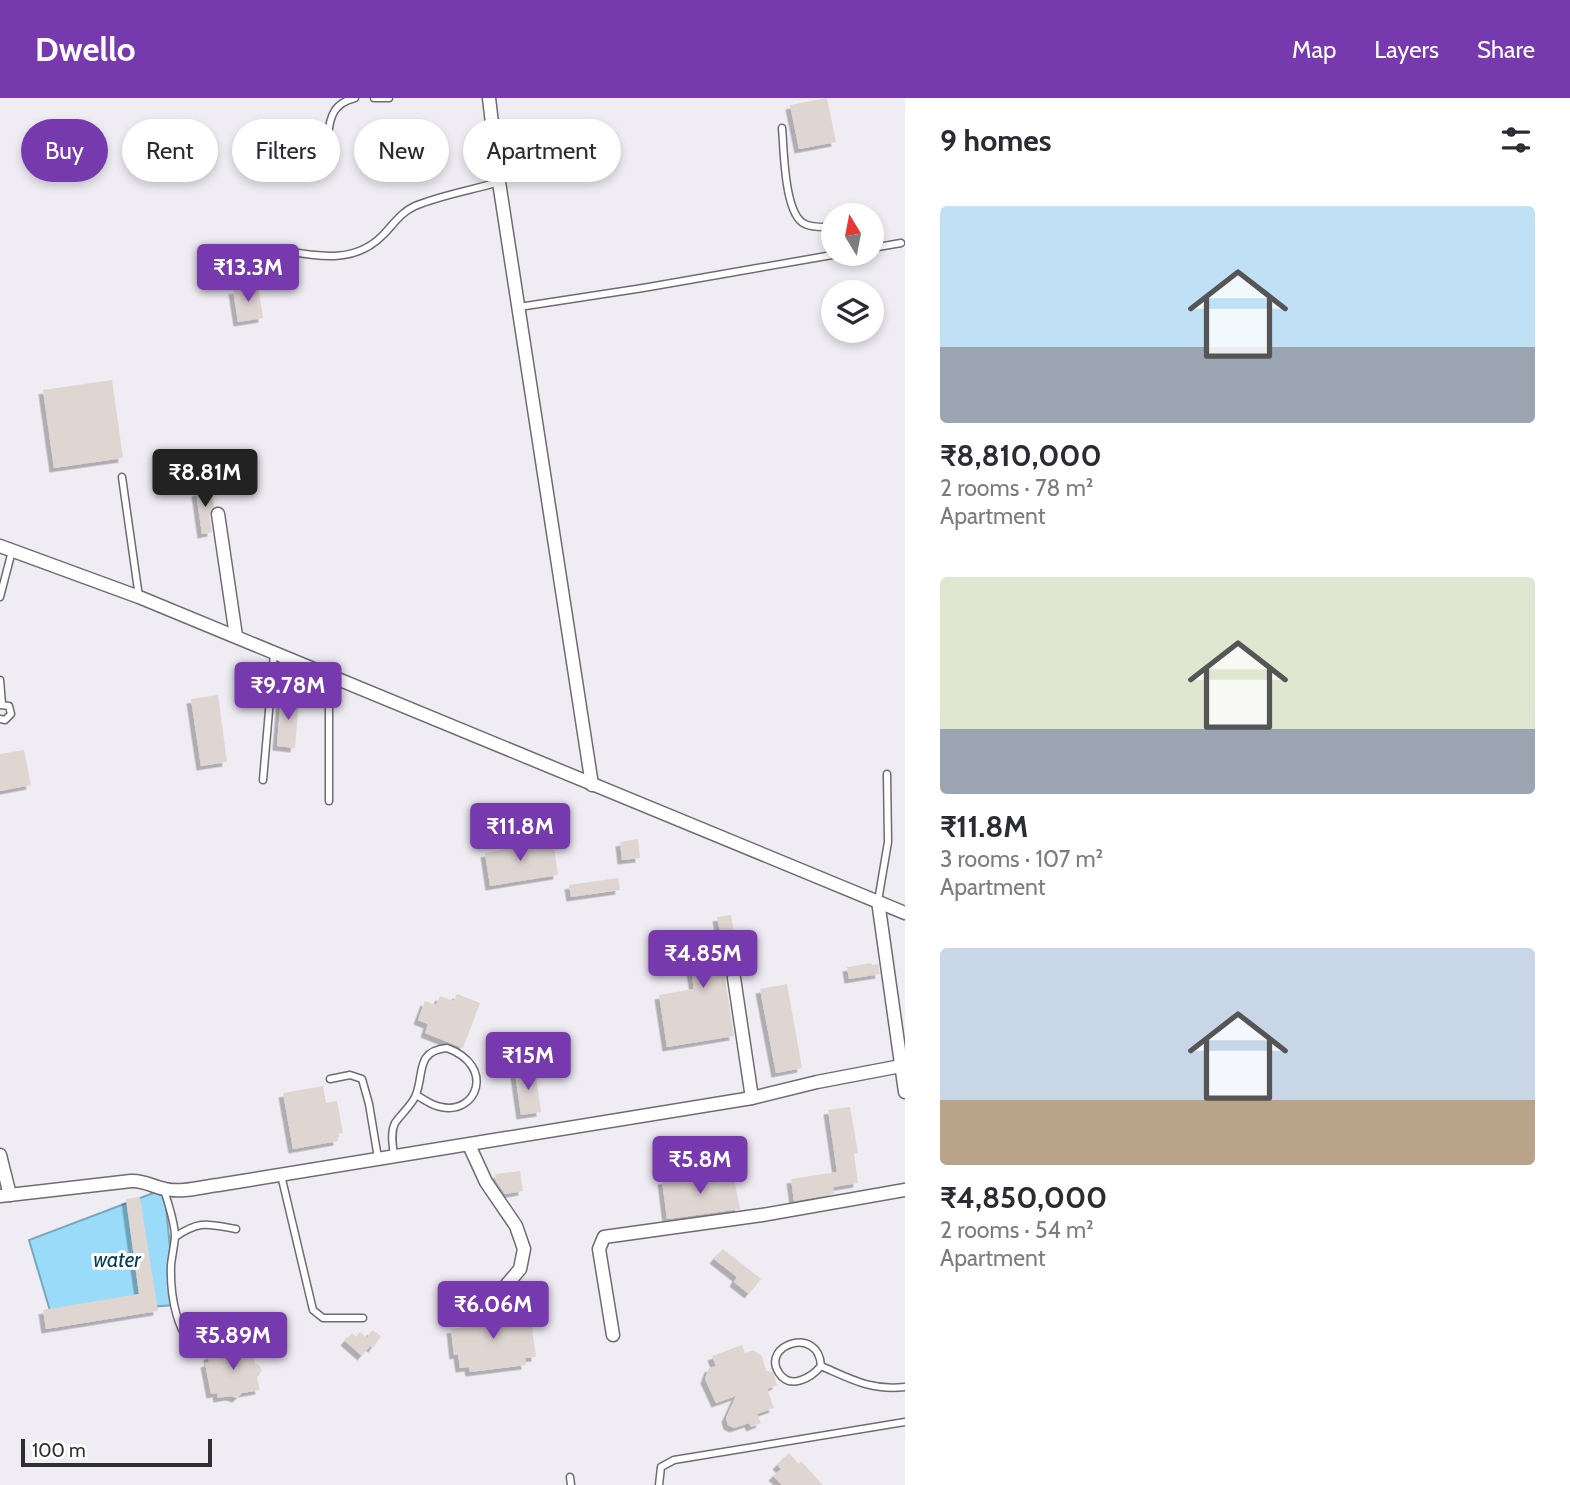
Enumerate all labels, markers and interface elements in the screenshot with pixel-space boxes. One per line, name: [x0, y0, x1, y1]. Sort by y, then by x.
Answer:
text: Dwello: [35, 29, 136, 69]
text: Map: [1292, 35, 1336, 64]
text: Layers: [1374, 35, 1439, 64]
text: Share: [1477, 35, 1535, 64]
chip: Buy: [21, 119, 108, 182]
chip: Rent: [122, 119, 218, 182]
chip: Filters: [232, 119, 340, 182]
chip: New: [354, 119, 449, 182]
chip: Apartment: [463, 119, 621, 182]
icon: filters: [1497, 121, 1535, 159]
text: 9 homes: [940, 122, 1051, 159]
north arrow: [821, 203, 884, 266]
map controls: [821, 203, 884, 343]
pin: ₹13.3M: [191, 244, 305, 304]
icon: home: [1175, 251, 1301, 377]
text: ₹13.3M: [213, 253, 283, 281]
button: layers: [821, 280, 884, 343]
text: ₹8,810,000: [940, 437, 1102, 474]
pin: ₹8.81M: [148, 450, 262, 509]
text: ₹8.81M: [168, 458, 242, 486]
text: 2 rooms · 78 m²: [940, 474, 1094, 502]
text: Apartment: [940, 502, 1045, 530]
icon: home: [1175, 622, 1301, 748]
pin: ₹9.78M: [231, 662, 345, 722]
text: ₹9.78M: [251, 671, 325, 699]
pin: ₹11.8M: [463, 804, 577, 863]
text: ₹11.8M: [940, 808, 1028, 845]
text: ₹11.8M: [486, 812, 554, 840]
text: 3 rooms · 107 m²: [940, 845, 1103, 873]
text: Apartment: [940, 873, 1045, 901]
pin: ₹4.85M: [646, 930, 760, 990]
text: ₹4.85M: [664, 939, 742, 967]
icon: home: [1175, 993, 1301, 1119]
pin: ₹15M: [487, 1032, 569, 1092]
text: ₹15M: [502, 1041, 554, 1069]
pin: ₹5.8M: [651, 1136, 749, 1196]
text: ₹5.8M: [668, 1145, 732, 1173]
text: ₹4,850,000: [940, 1179, 1107, 1216]
text: 2 rooms · 54 m²: [940, 1216, 1094, 1244]
text: Apartment: [940, 1244, 1045, 1272]
water label: water: [93, 1247, 142, 1272]
pin: ₹6.06M: [436, 1282, 550, 1341]
text: ₹6.06M: [454, 1290, 532, 1318]
pin: ₹5.89M: [176, 1312, 290, 1372]
text: ₹5.89M: [195, 1321, 271, 1349]
scale bar: [21, 1436, 212, 1468]
text: 100 m: [32, 1439, 86, 1462]

